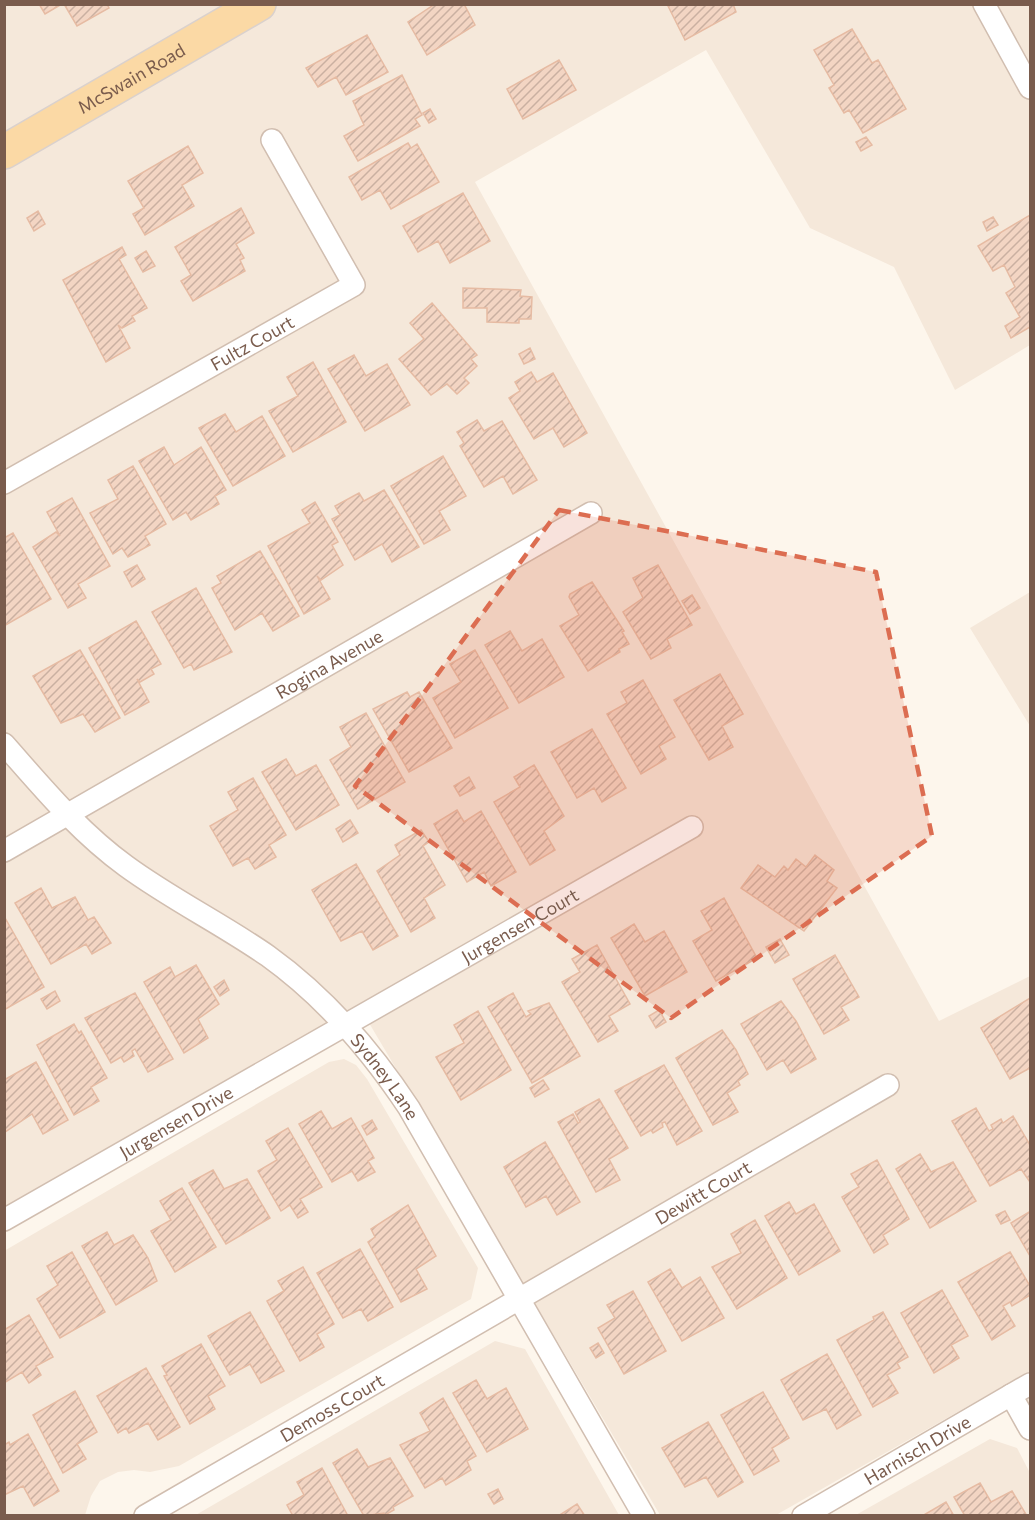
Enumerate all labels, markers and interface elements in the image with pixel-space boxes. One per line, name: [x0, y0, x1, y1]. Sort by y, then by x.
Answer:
street label: McSwain Road: [74, 38, 189, 118]
street label: Fultz Court: [206, 310, 298, 375]
street label: Rogina Avenue: [272, 624, 386, 703]
street label: Jurgensen Court: [457, 883, 582, 967]
street label: Sydney Lane: [346, 1029, 424, 1123]
street label: Jurgensen Drive: [115, 1081, 236, 1163]
street label: Dewitt Court: [651, 1156, 755, 1229]
street label: Demoss Court: [276, 1369, 388, 1446]
street label: Harnisch Drive: [860, 1410, 974, 1489]

